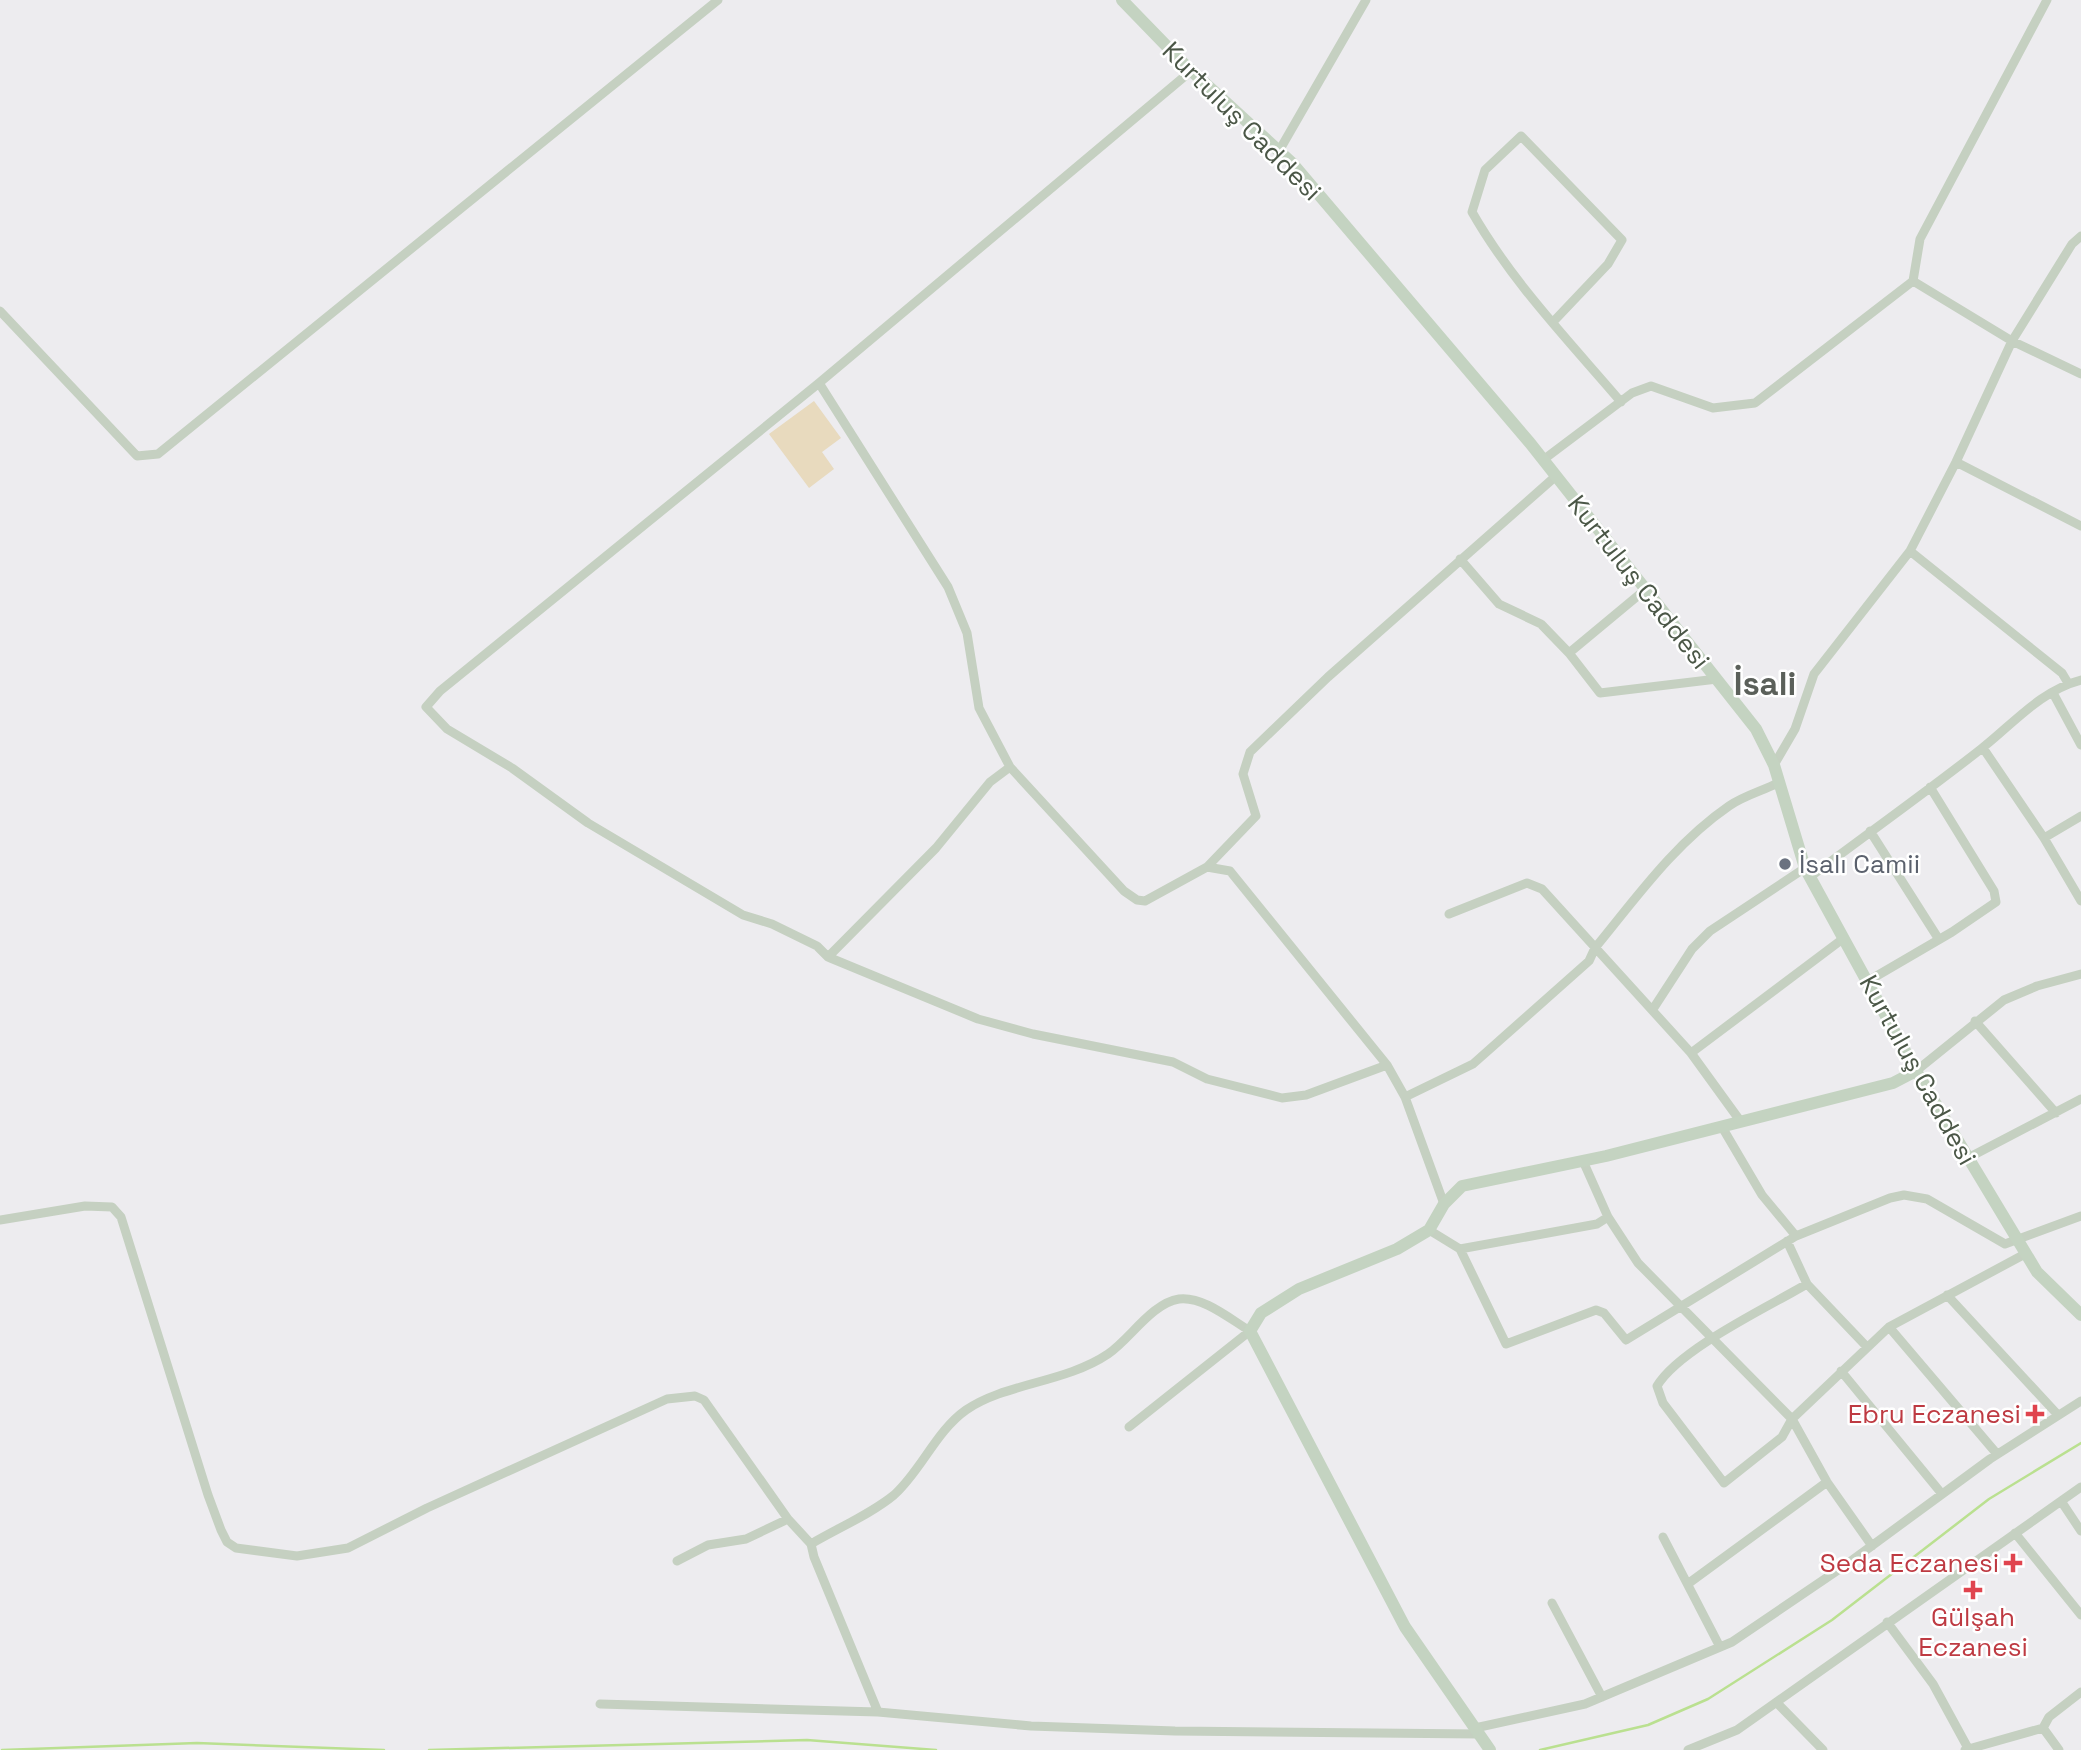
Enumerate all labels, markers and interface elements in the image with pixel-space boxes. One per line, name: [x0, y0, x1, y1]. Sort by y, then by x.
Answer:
street label: Kurtuluş Caddesi: [1155, 34, 1329, 208]
street label: Kurtuluş Caddesi: [1560, 488, 1718, 676]
district label: İsali: [1734, 663, 1796, 705]
place label: İsalı Camii: [1799, 847, 1920, 881]
marker: İsalı Camii: [1777, 856, 1793, 872]
street label: Kurtuluş Caddesi: [1852, 969, 1984, 1171]
place label: Ebru Eczanesi: [1848, 1397, 2021, 1431]
marker: Ebru Eczanesi: [2027, 1406, 2043, 1422]
place label: Seda Eczanesi: [1820, 1546, 1999, 1580]
marker: Seda Eczanesi: [2005, 1555, 2021, 1571]
marker: Gülşah Eczanesi: [1965, 1582, 1981, 1598]
place label: Gülşah Eczanesi: [1918, 1600, 2028, 1664]

